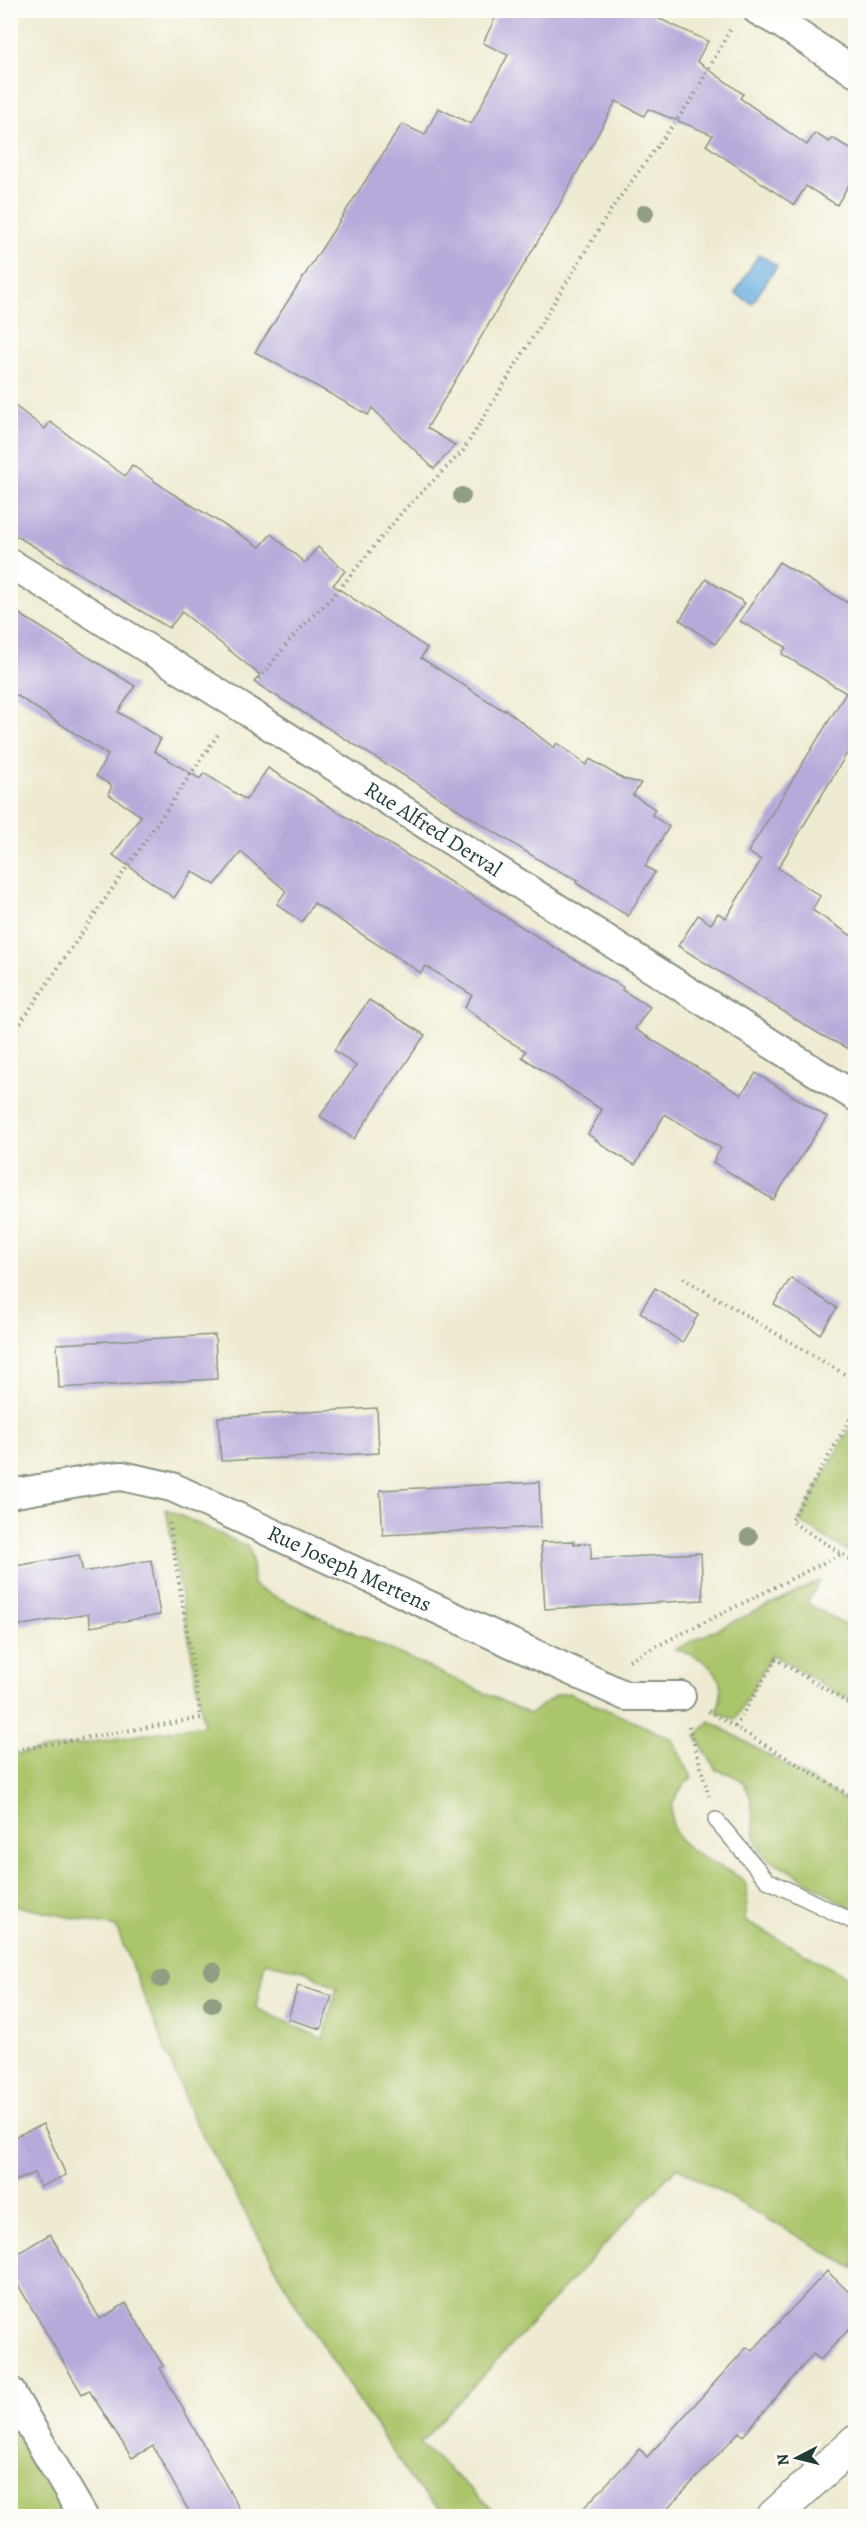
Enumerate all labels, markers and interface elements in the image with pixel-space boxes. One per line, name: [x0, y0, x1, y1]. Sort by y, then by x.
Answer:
street label: Rue Alfred Derval: [359, 774, 508, 884]
street label: Rue Joseph Mertens: [263, 1518, 436, 1619]
north arrow: [767, 2428, 827, 2488]
text: N: [771, 2452, 795, 2467]

